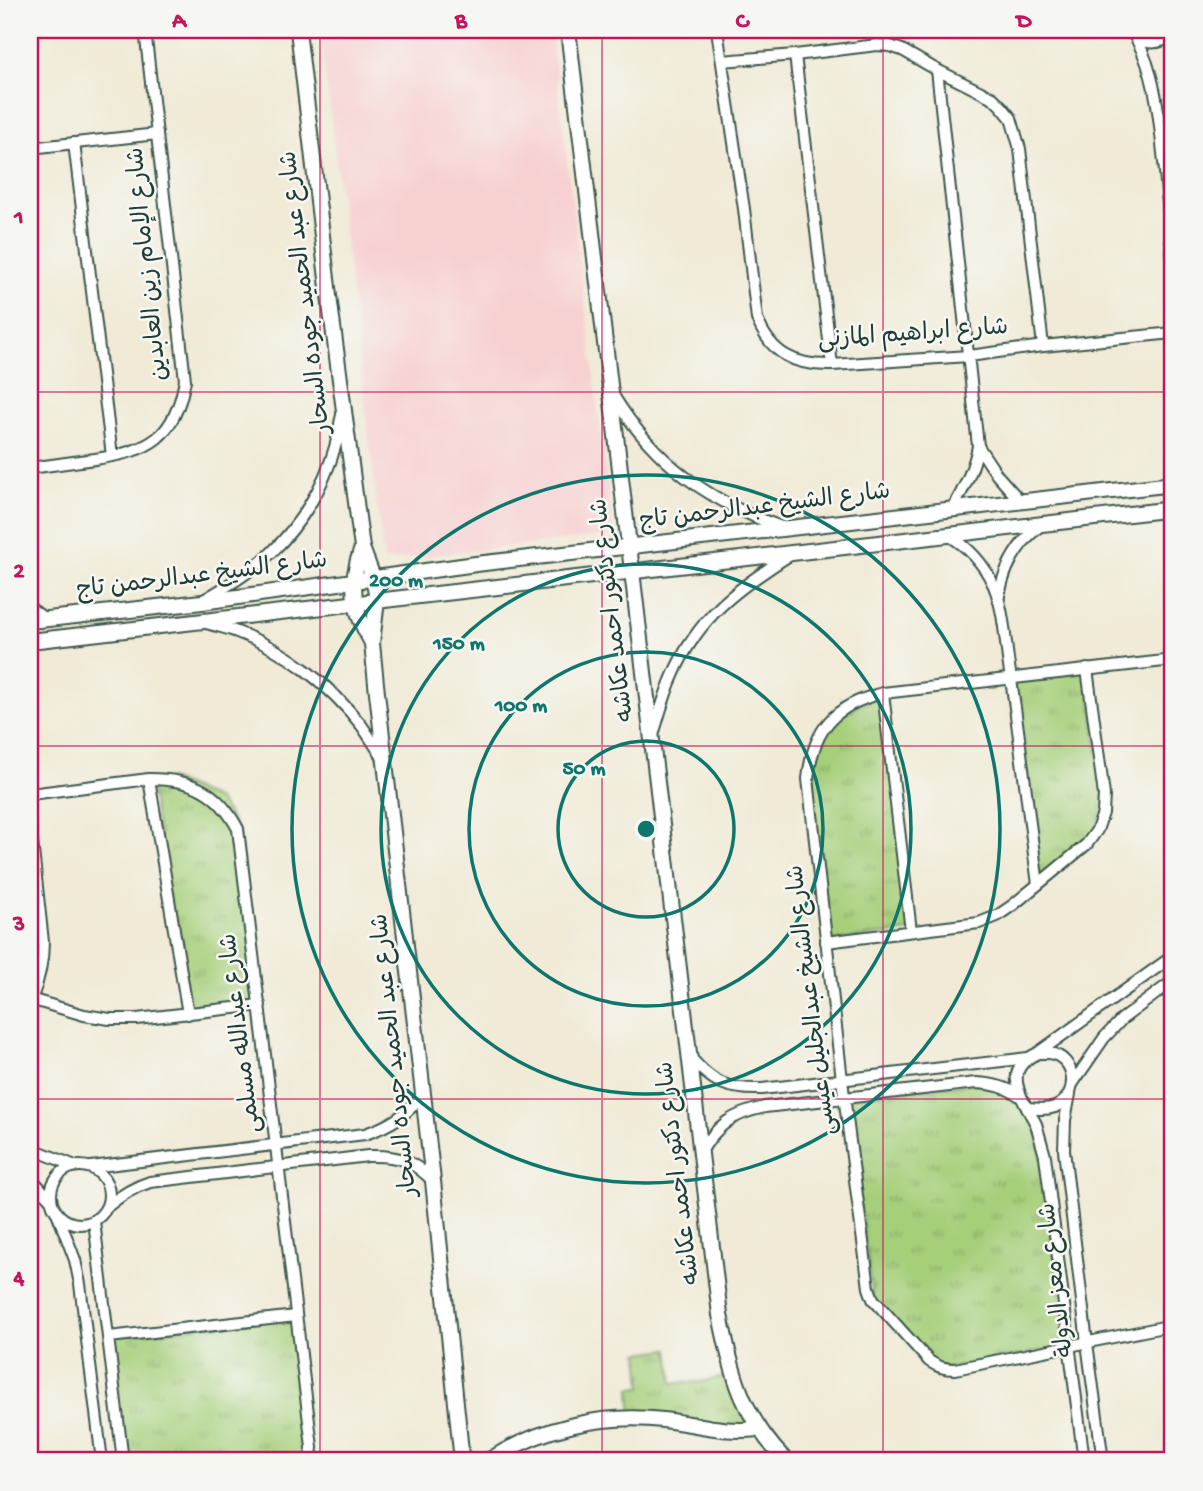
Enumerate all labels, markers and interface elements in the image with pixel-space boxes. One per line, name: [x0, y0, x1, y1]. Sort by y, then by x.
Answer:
text: A: [171, 9, 187, 36]
text: B: [454, 9, 468, 36]
text: C: [736, 9, 751, 36]
text: D: [1015, 9, 1033, 36]
street label: شارع الإمام زين العابدين: [122, 146, 176, 382]
street label: شارع عبد الحميد جوده السحار: [275, 149, 339, 437]
text: 1: [13, 205, 24, 232]
street label: شارع ابراهيم المازنى: [817, 314, 1009, 356]
street label: شارع الشيخ عبدالرحمن تاج: [638, 478, 892, 538]
street label: شارع دكتور احمد عكاشه: [586, 497, 642, 723]
street label: شارع الشيخ عبدالرحمن تاج: [75, 547, 329, 607]
text: 2: [13, 559, 25, 586]
text: 200 m: [369, 570, 423, 595]
text: 150 m: [432, 633, 485, 658]
text: 100 m: [494, 695, 547, 720]
text: 50 m: [563, 758, 606, 783]
centre of rings: [634, 817, 658, 841]
street label: شارع الشيخ عبدالجليل عيسى: [782, 863, 844, 1137]
text: 3: [12, 912, 25, 939]
street label: شارع عبد الحميد جوده السحار: [367, 912, 425, 1200]
street label: شارع عبدالله مسلمى: [215, 931, 269, 1135]
street label: شارع دكتور احمد عكاشه: [652, 1060, 708, 1286]
street label: شارع معز الدولة: [1034, 1201, 1082, 1359]
text: 4: [13, 1266, 25, 1293]

